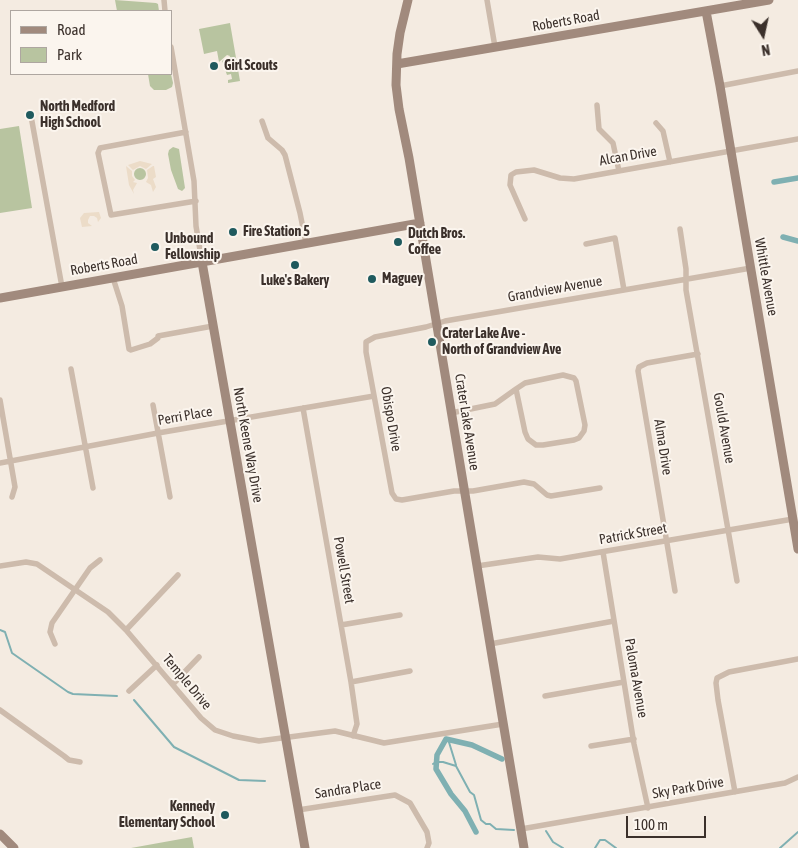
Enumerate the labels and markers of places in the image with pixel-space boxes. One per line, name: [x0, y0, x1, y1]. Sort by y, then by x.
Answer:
place label: Girl Scouts: [224, 58, 278, 74]
marker: Girl Scouts: [208, 60, 220, 72]
place label: North Medford High School: [40, 99, 115, 132]
marker: North Medford High School: [24, 109, 36, 121]
place label: Fire Station 5: [243, 224, 310, 240]
marker: Fire Station 5: [227, 226, 239, 238]
place label: Dutch Bros. Coffee: [408, 226, 465, 258]
place label: Unbound Fellowship: [165, 231, 220, 264]
marker: Dutch Bros. Coffee: [392, 236, 404, 248]
marker: Unbound Fellowship: [149, 241, 161, 253]
marker: Luke's Bakery: [289, 259, 301, 271]
place label: Maguey: [382, 271, 423, 287]
place label: Luke's Bakery: [261, 273, 329, 289]
marker: Maguey: [366, 273, 378, 285]
place label: Crater Lake Ave - North of Grandview Ave: [442, 326, 561, 358]
marker: Crater Lake Ave - North of Grandview Ave: [426, 336, 438, 348]
place label: Kennedy Elementary School: [119, 799, 215, 832]
marker: Kennedy Elementary School: [219, 809, 231, 821]

